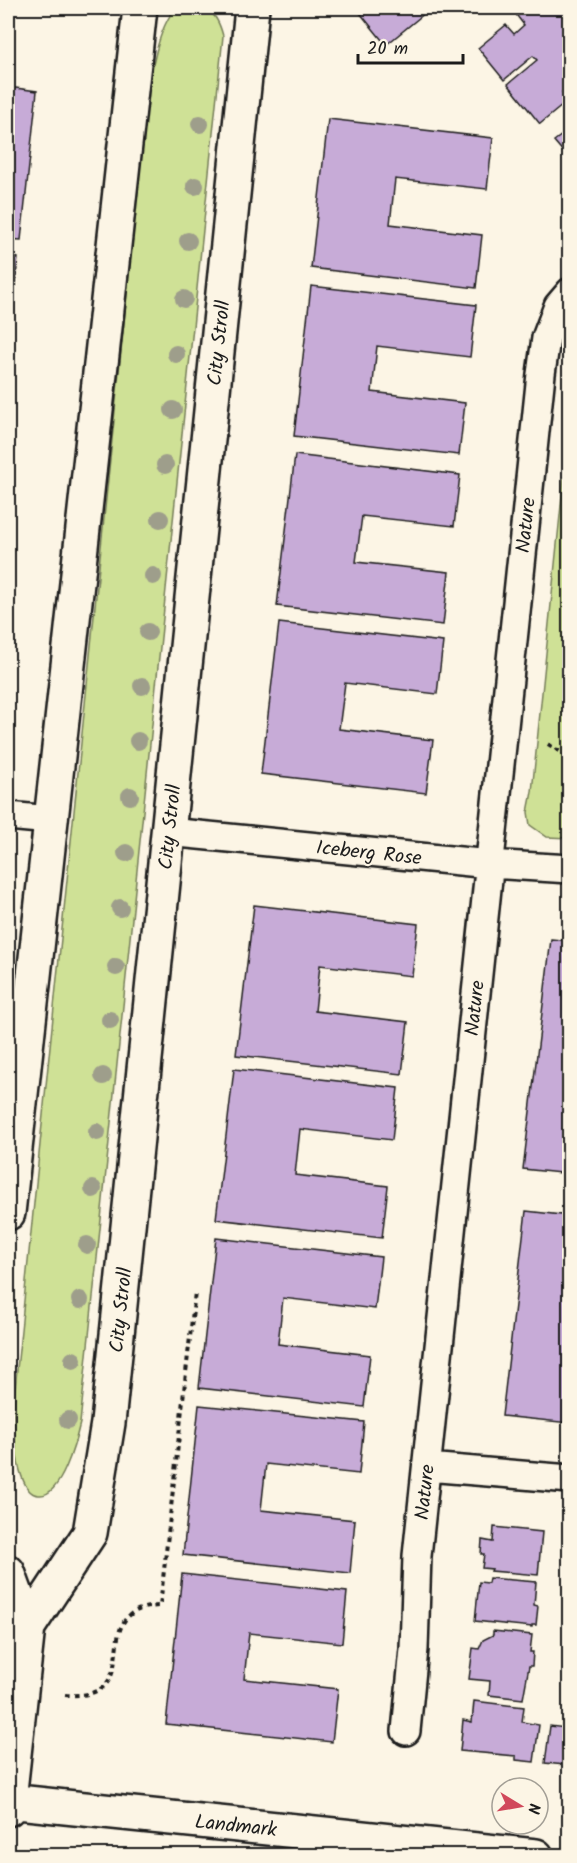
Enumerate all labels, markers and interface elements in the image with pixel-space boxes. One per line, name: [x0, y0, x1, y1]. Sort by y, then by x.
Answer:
scale bar: [358, 27, 463, 65]
text: 20 m: [367, 35, 408, 64]
street label: City Stroll: [200, 299, 240, 388]
street label: Nature: [508, 496, 546, 555]
street label: City Stroll: [151, 783, 191, 872]
street label: Iceberg Rose: [314, 833, 423, 875]
street label: Nature: [457, 979, 495, 1038]
street label: City Stroll: [102, 1266, 142, 1355]
street label: Nature: [407, 1463, 445, 1522]
north arrow: [490, 1776, 550, 1836]
text: N: [520, 1801, 546, 1816]
street label: Landmark: [193, 1807, 279, 1847]

